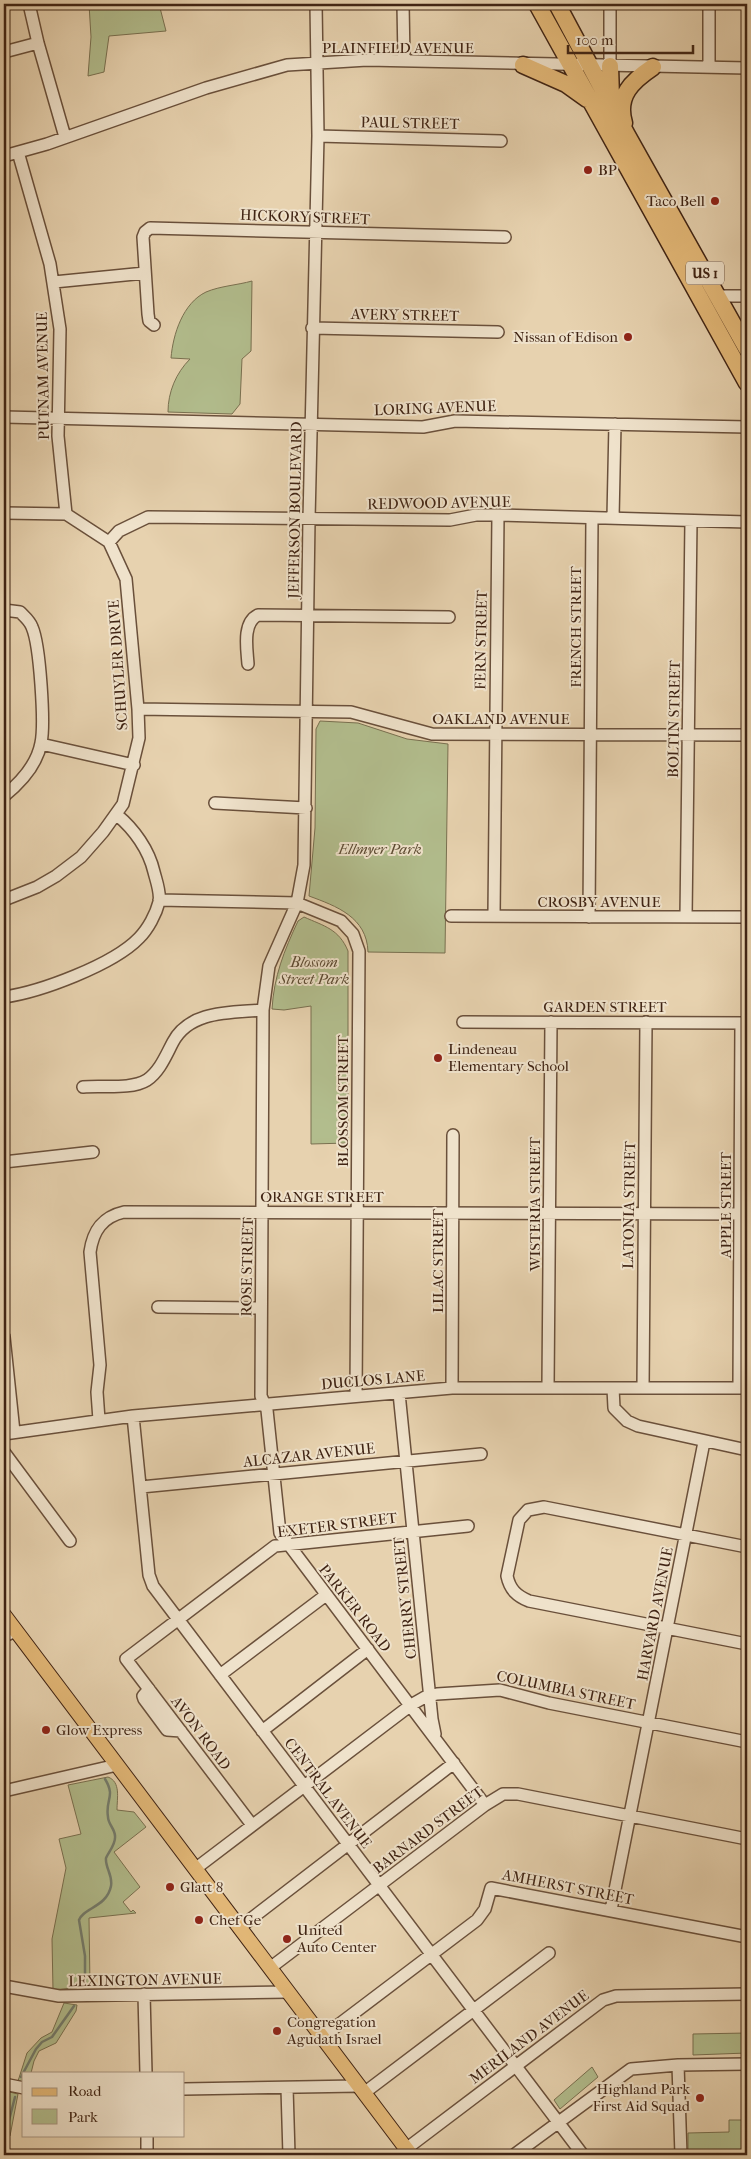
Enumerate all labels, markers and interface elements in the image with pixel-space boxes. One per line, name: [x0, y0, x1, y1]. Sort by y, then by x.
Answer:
scale bar: [568, 22, 694, 54]
text: 100 m: [576, 31, 614, 49]
street label: PLAINFIELD AVENUE: [322, 39, 474, 57]
street label: PAUL STREET: [360, 113, 460, 133]
place label: BP: [598, 161, 617, 179]
marker: BP: [582, 164, 594, 176]
place label: Taco Bell: [646, 192, 705, 210]
marker: Taco Bell: [709, 195, 721, 207]
street label: HICKORY STREET: [240, 206, 371, 228]
road number: US 1: [686, 262, 724, 284]
street label: AVERY STREET: [350, 305, 460, 325]
street label: PUTNAM AVENUE: [33, 312, 53, 440]
place label: Nissan of Edison: [513, 328, 618, 346]
marker: Nissan of Edison: [622, 331, 634, 343]
street label: LORING AVENUE: [373, 397, 497, 419]
street label: JEFFERSON BOULEVARD: [284, 421, 306, 600]
street label: REDWOOD AVENUE: [367, 493, 511, 513]
street label: FRENCH STREET: [567, 565, 585, 688]
street label: FERN STREET: [471, 589, 491, 690]
street label: SCHUYLER DRIVE: [104, 599, 132, 731]
street label: BOLTIN STREET: [664, 659, 684, 778]
street label: OAKLAND AVENUE: [432, 710, 570, 728]
park label: Ellmyer Park: [337, 840, 422, 858]
street label: CROSBY AVENUE: [537, 893, 661, 911]
park label: Blossom Street Park: [278, 953, 349, 988]
street label: GARDEN STREET: [543, 998, 668, 1016]
street label: BLOSSOM STREET: [334, 1034, 352, 1167]
place label: Lindeneau Elementary School: [448, 1040, 569, 1075]
marker: Lindeneau Elementary School: [432, 1052, 444, 1064]
street label: WISTERIA STREET: [526, 1136, 544, 1272]
street label: LATONIA STREET: [619, 1140, 639, 1269]
street label: APPLE STREET: [717, 1151, 735, 1259]
street label: ORANGE STREET: [260, 1188, 385, 1206]
street label: LILAC STREET: [429, 1208, 447, 1313]
street label: ROSE STREET: [237, 1216, 257, 1317]
street label: DUCLOS LANE: [320, 1366, 426, 1394]
street label: ALCAZAR AVENUE: [241, 1439, 376, 1471]
street label: EXETER STREET: [276, 1509, 399, 1541]
street label: CHERRY STREET: [390, 1535, 420, 1660]
street label: HARVARD AVENUE: [633, 1546, 677, 1682]
street label: PARKER ROAD: [315, 1561, 395, 1655]
street label: COLUMBIA STREET: [495, 1666, 638, 1714]
street label: AVON ROAD: [167, 1692, 235, 1773]
place label: Glow Express: [56, 1721, 143, 1739]
marker: Glow Express: [40, 1724, 52, 1736]
street label: CENTRAL AVENUE: [281, 1734, 375, 1852]
street label: BARNARD STREET: [369, 1782, 488, 1877]
street label: AMHERST STREET: [500, 1865, 636, 1909]
place label: Glatt 8: [180, 1878, 223, 1896]
marker: Glatt 8: [164, 1881, 176, 1893]
place label: Chef Ge: [209, 1911, 262, 1929]
marker: Chef Ge: [193, 1914, 205, 1926]
place label: United Auto Center: [296, 1921, 377, 1956]
marker: United Auto Center: [281, 1933, 293, 1945]
street label: LEXINGTON AVENUE: [68, 1970, 222, 1990]
street label: MERILAND AVENUE: [466, 1986, 592, 2088]
place label: Congregation Agudath Israel: [286, 2013, 382, 2048]
marker: Congregation Agudath Israel: [271, 2025, 283, 2037]
legend: [22, 2072, 185, 2136]
place label: Highland Park First Aid Squad: [592, 2080, 691, 2115]
text: Road: [68, 2082, 102, 2100]
marker: Highland Park First Aid Squad: [694, 2092, 706, 2104]
text: Park: [68, 2108, 98, 2126]

